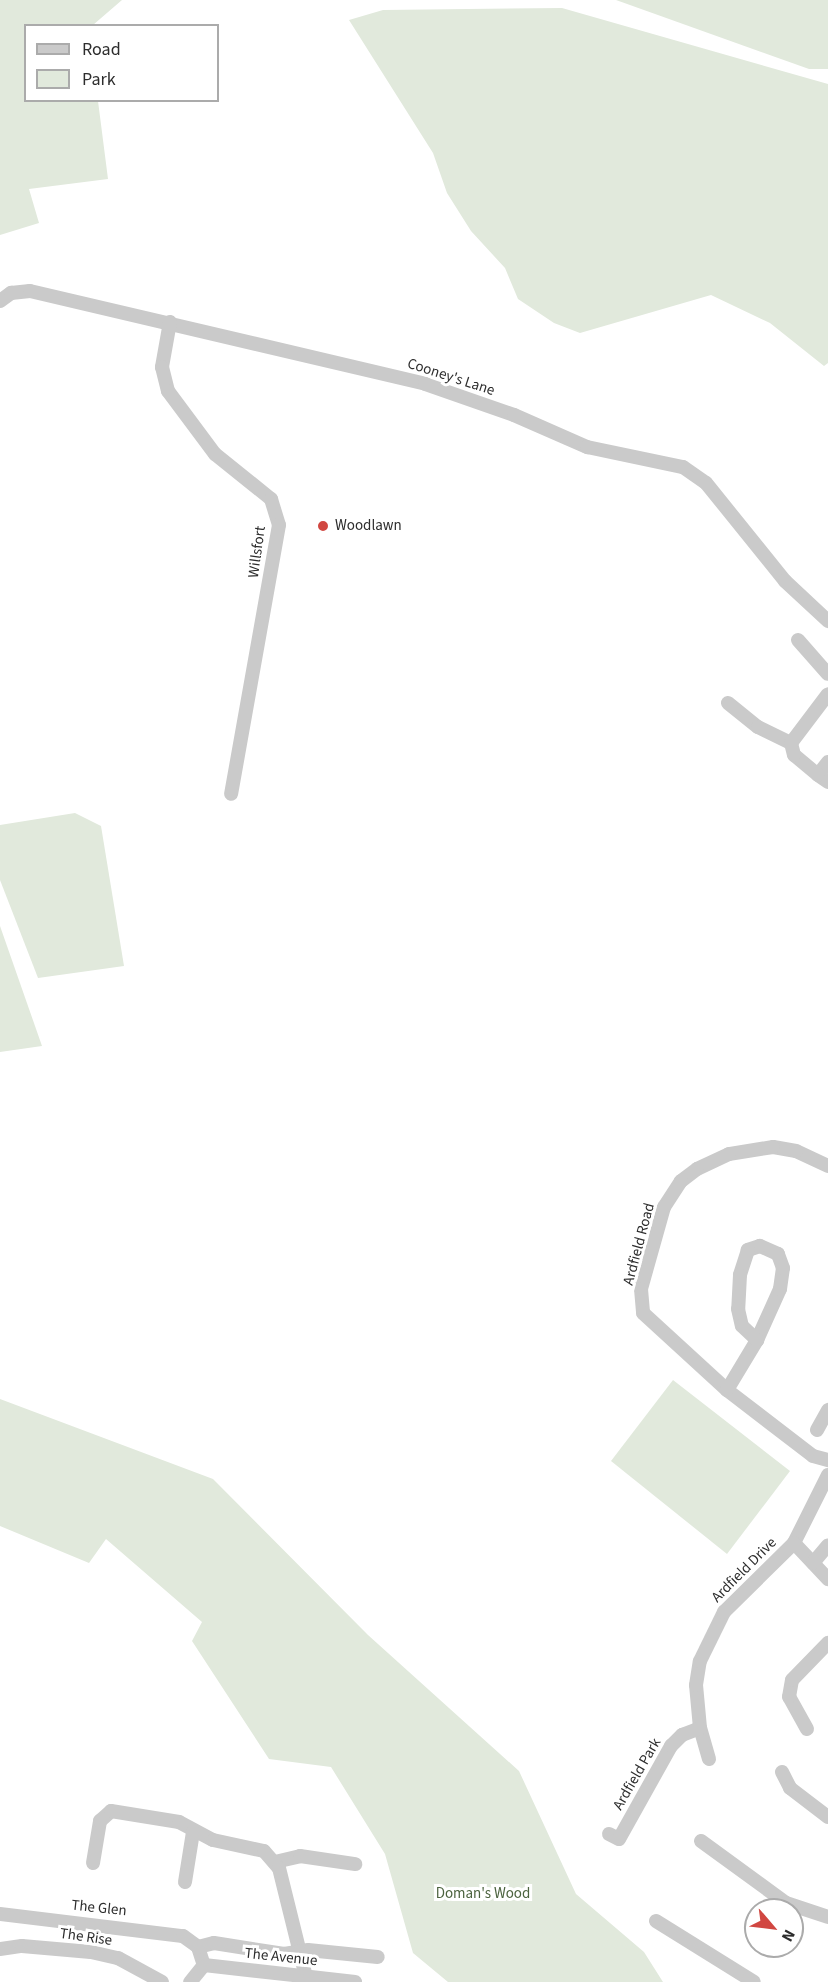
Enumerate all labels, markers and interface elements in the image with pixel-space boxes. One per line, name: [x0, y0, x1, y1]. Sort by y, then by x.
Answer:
legend: [24, 24, 219, 102]
text: Road: [82, 37, 121, 62]
text: Park: [82, 67, 116, 92]
street label: Cooney's Lane: [405, 354, 497, 400]
place label: Woodlawn: [335, 517, 402, 535]
marker: Woodlawn: [316, 519, 330, 533]
street label: Willsfort: [244, 525, 270, 579]
street label: Ardfield Road: [619, 1201, 659, 1287]
street label: Ardfield Drive: [708, 1534, 780, 1606]
street label: Ardfield Park: [609, 1735, 665, 1813]
park label: Doman's Wood: [436, 1885, 530, 1903]
street label: The Glen: [71, 1896, 127, 1920]
north arrow: [744, 1898, 804, 1958]
street label: The Rise: [59, 1924, 113, 1950]
text: N: [776, 1926, 800, 1945]
street label: The Avenue: [244, 1944, 318, 1970]

